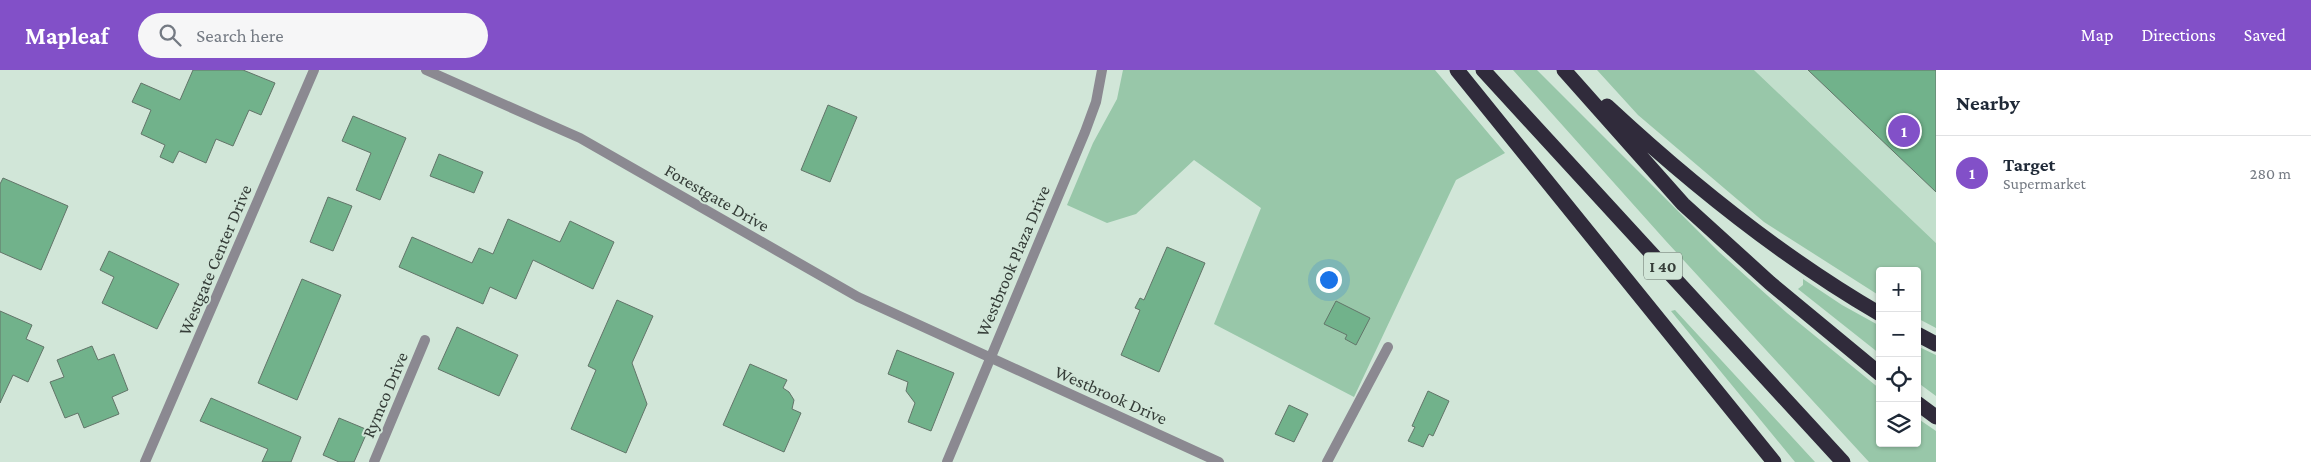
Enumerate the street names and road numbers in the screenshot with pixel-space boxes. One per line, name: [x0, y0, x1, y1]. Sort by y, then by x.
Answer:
street label: Forestgate Drive: [661, 160, 773, 236]
street label: Westgate Center Drive: [174, 182, 256, 338]
street label: Westbrook Plaza Drive: [972, 182, 1054, 340]
road number: I 40: [1644, 252, 1682, 280]
street label: Rymco Drive: [358, 349, 412, 441]
street label: Westbrook Drive: [1052, 361, 1170, 429]

